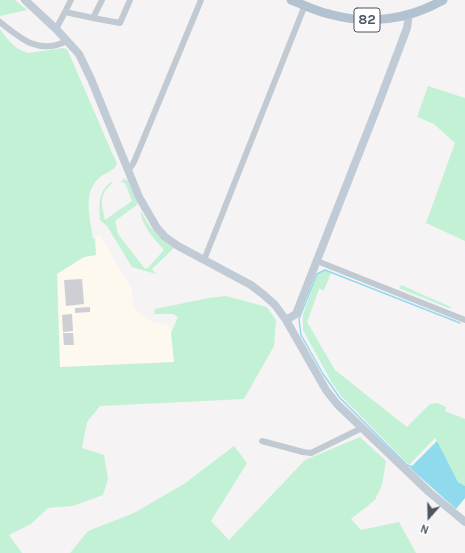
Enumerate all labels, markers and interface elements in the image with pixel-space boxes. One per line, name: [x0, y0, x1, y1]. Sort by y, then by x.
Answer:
road number: 82: [354, 8, 380, 32]
north arrow: [409, 497, 449, 537]
text: N: [419, 521, 431, 536]

